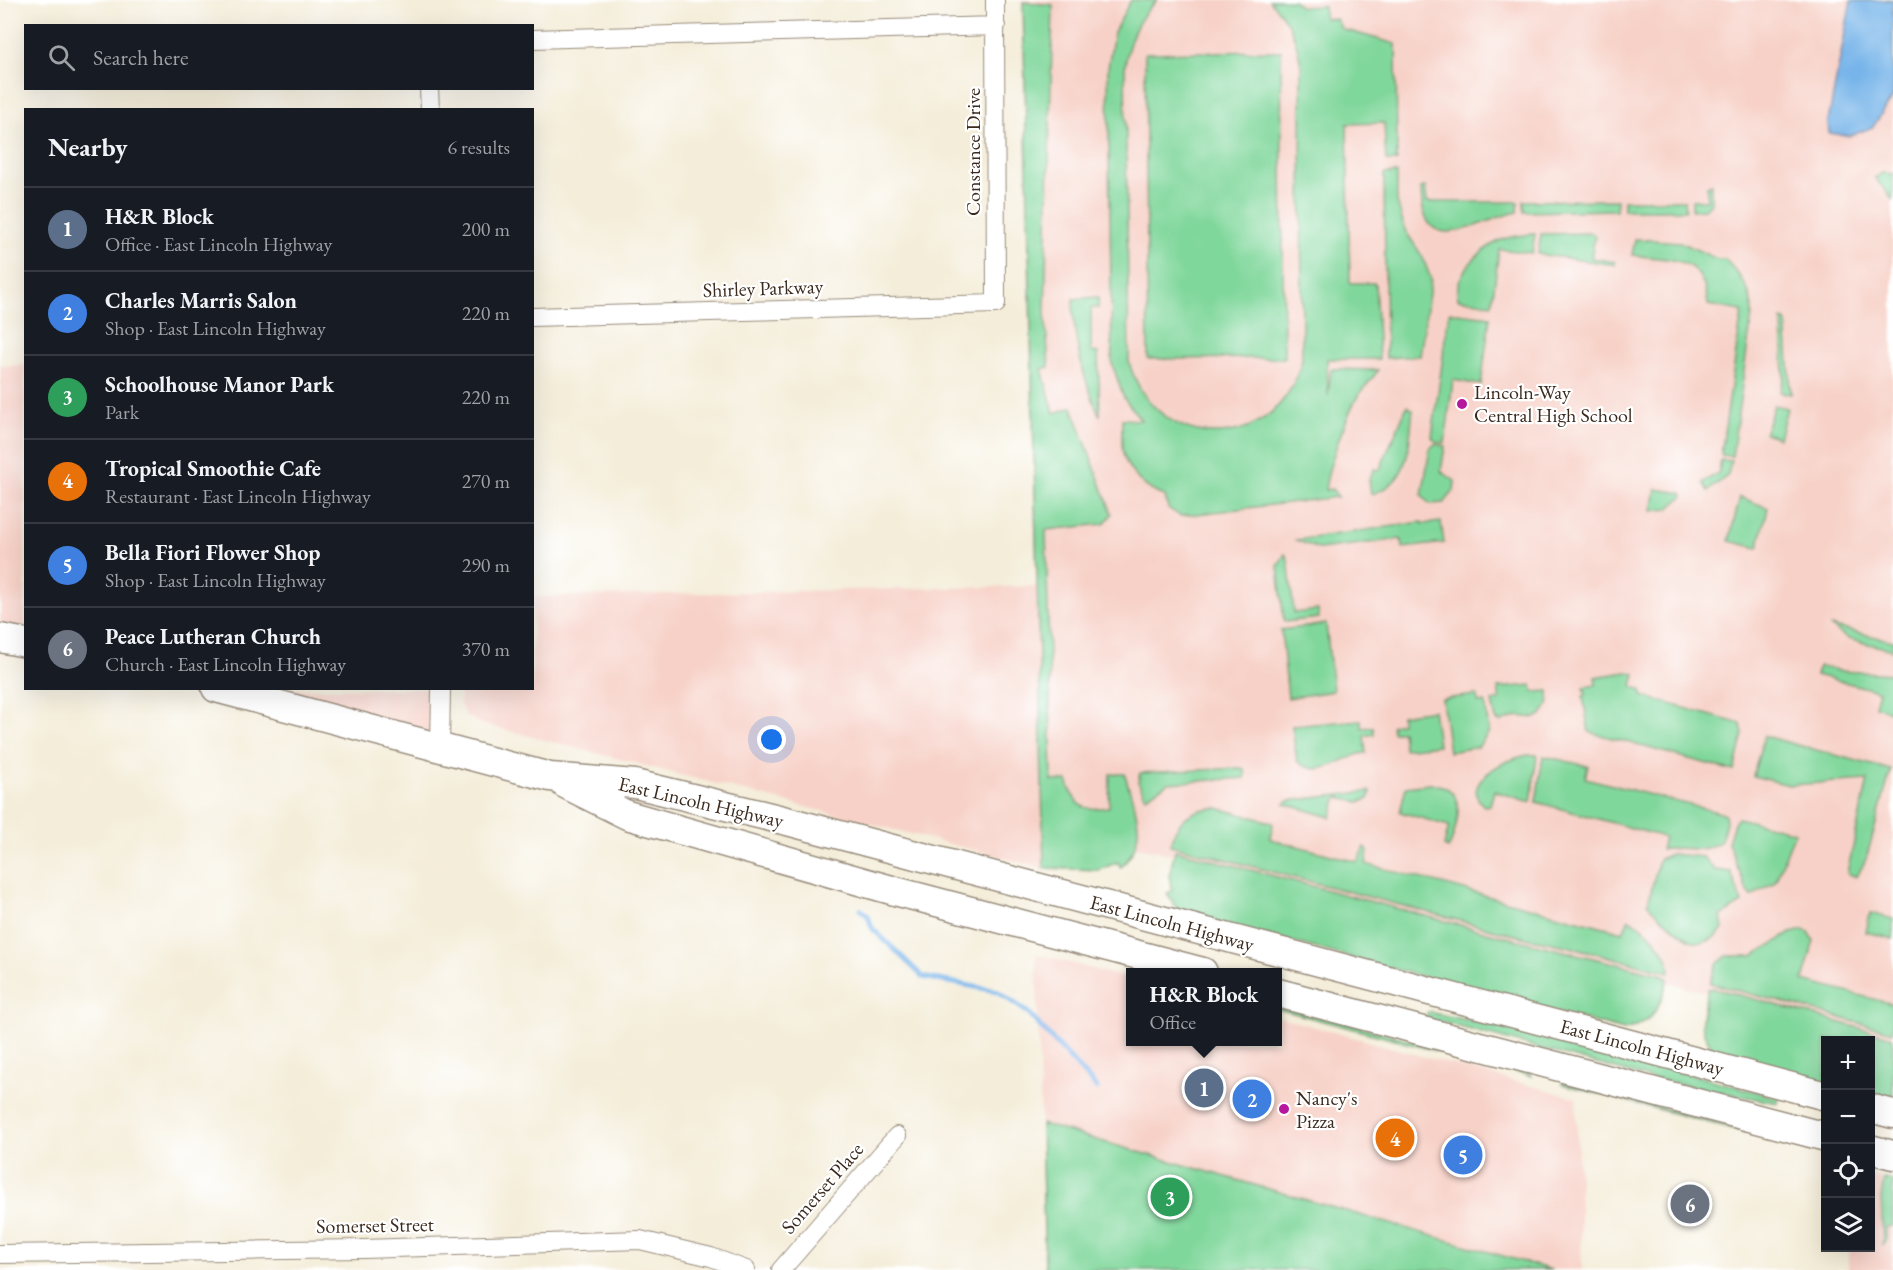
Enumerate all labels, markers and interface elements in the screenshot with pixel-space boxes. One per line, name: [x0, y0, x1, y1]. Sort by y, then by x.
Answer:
search box: [24, 24, 534, 90]
icon: search: [45, 41, 78, 74]
text: Search here: [93, 43, 188, 72]
street label: Constance Drive: [960, 88, 986, 216]
text: Nearby: [48, 130, 128, 164]
text: 6 results: [447, 134, 510, 160]
text: H&R Block: [105, 202, 214, 231]
text: 1: [62, 216, 73, 242]
text: 200 m: [462, 216, 510, 242]
text: Office · East Lincoln Highway: [105, 231, 332, 257]
street label: Shirley Parkway: [702, 273, 824, 303]
text: Charles Marris Salon: [105, 286, 297, 315]
text: 2: [62, 300, 73, 326]
text: 220 m: [462, 300, 510, 326]
text: Shop · East Lincoln Highway: [105, 315, 326, 341]
text: Schoolhouse Manor Park: [105, 370, 334, 399]
place label: Lincoln-Way Central High School: [1474, 379, 1633, 428]
text: 3: [62, 384, 73, 410]
text: 220 m: [462, 384, 510, 410]
marker: Lincoln-Way Central High School: [1455, 397, 1469, 411]
text: Park: [105, 399, 139, 425]
text: Tropical Smoothie Cafe: [105, 454, 321, 483]
text: 4: [62, 468, 73, 494]
text: 270 m: [462, 468, 510, 494]
text: Restaurant · East Lincoln Highway: [105, 483, 371, 509]
text: Bella Fiori Flower Shop: [105, 538, 320, 567]
text: 5: [62, 552, 73, 578]
text: 290 m: [462, 552, 510, 578]
text: Shop · East Lincoln Highway: [105, 567, 326, 593]
text: Peace Lutheran Church: [105, 622, 321, 651]
text: 6: [62, 636, 73, 662]
text: 370 m: [462, 636, 510, 662]
text: Church · East Lincoln Highway: [105, 651, 346, 677]
your location: [757, 725, 786, 754]
street label: East Lincoln Highway: [616, 770, 786, 834]
street label: East Lincoln Highway: [1087, 889, 1257, 957]
popup: [1126, 968, 1282, 1046]
text: H&R Block: [1150, 980, 1258, 1009]
text: Office: [1150, 1009, 1196, 1035]
street label: East Lincoln Highway: [1557, 1013, 1727, 1081]
map controls: [1821, 1036, 1875, 1252]
button: +: [1821, 1036, 1875, 1090]
pin: 1: [1184, 1066, 1224, 1110]
pin: 2: [1232, 1076, 1272, 1122]
place label: Nancy's Pizza: [1296, 1085, 1357, 1134]
button: −: [1821, 1090, 1875, 1144]
marker: Nancy's Pizza: [1277, 1102, 1291, 1116]
pin: 4: [1376, 1116, 1414, 1160]
pin: 5: [1444, 1132, 1482, 1178]
street label: Somerset Place: [775, 1137, 869, 1239]
button: locate: [1821, 1144, 1875, 1198]
pin: 3: [1150, 1174, 1190, 1220]
pin: 6: [1670, 1182, 1710, 1226]
button: layers: [1821, 1198, 1875, 1252]
street label: Somerset Street: [316, 1211, 435, 1239]

